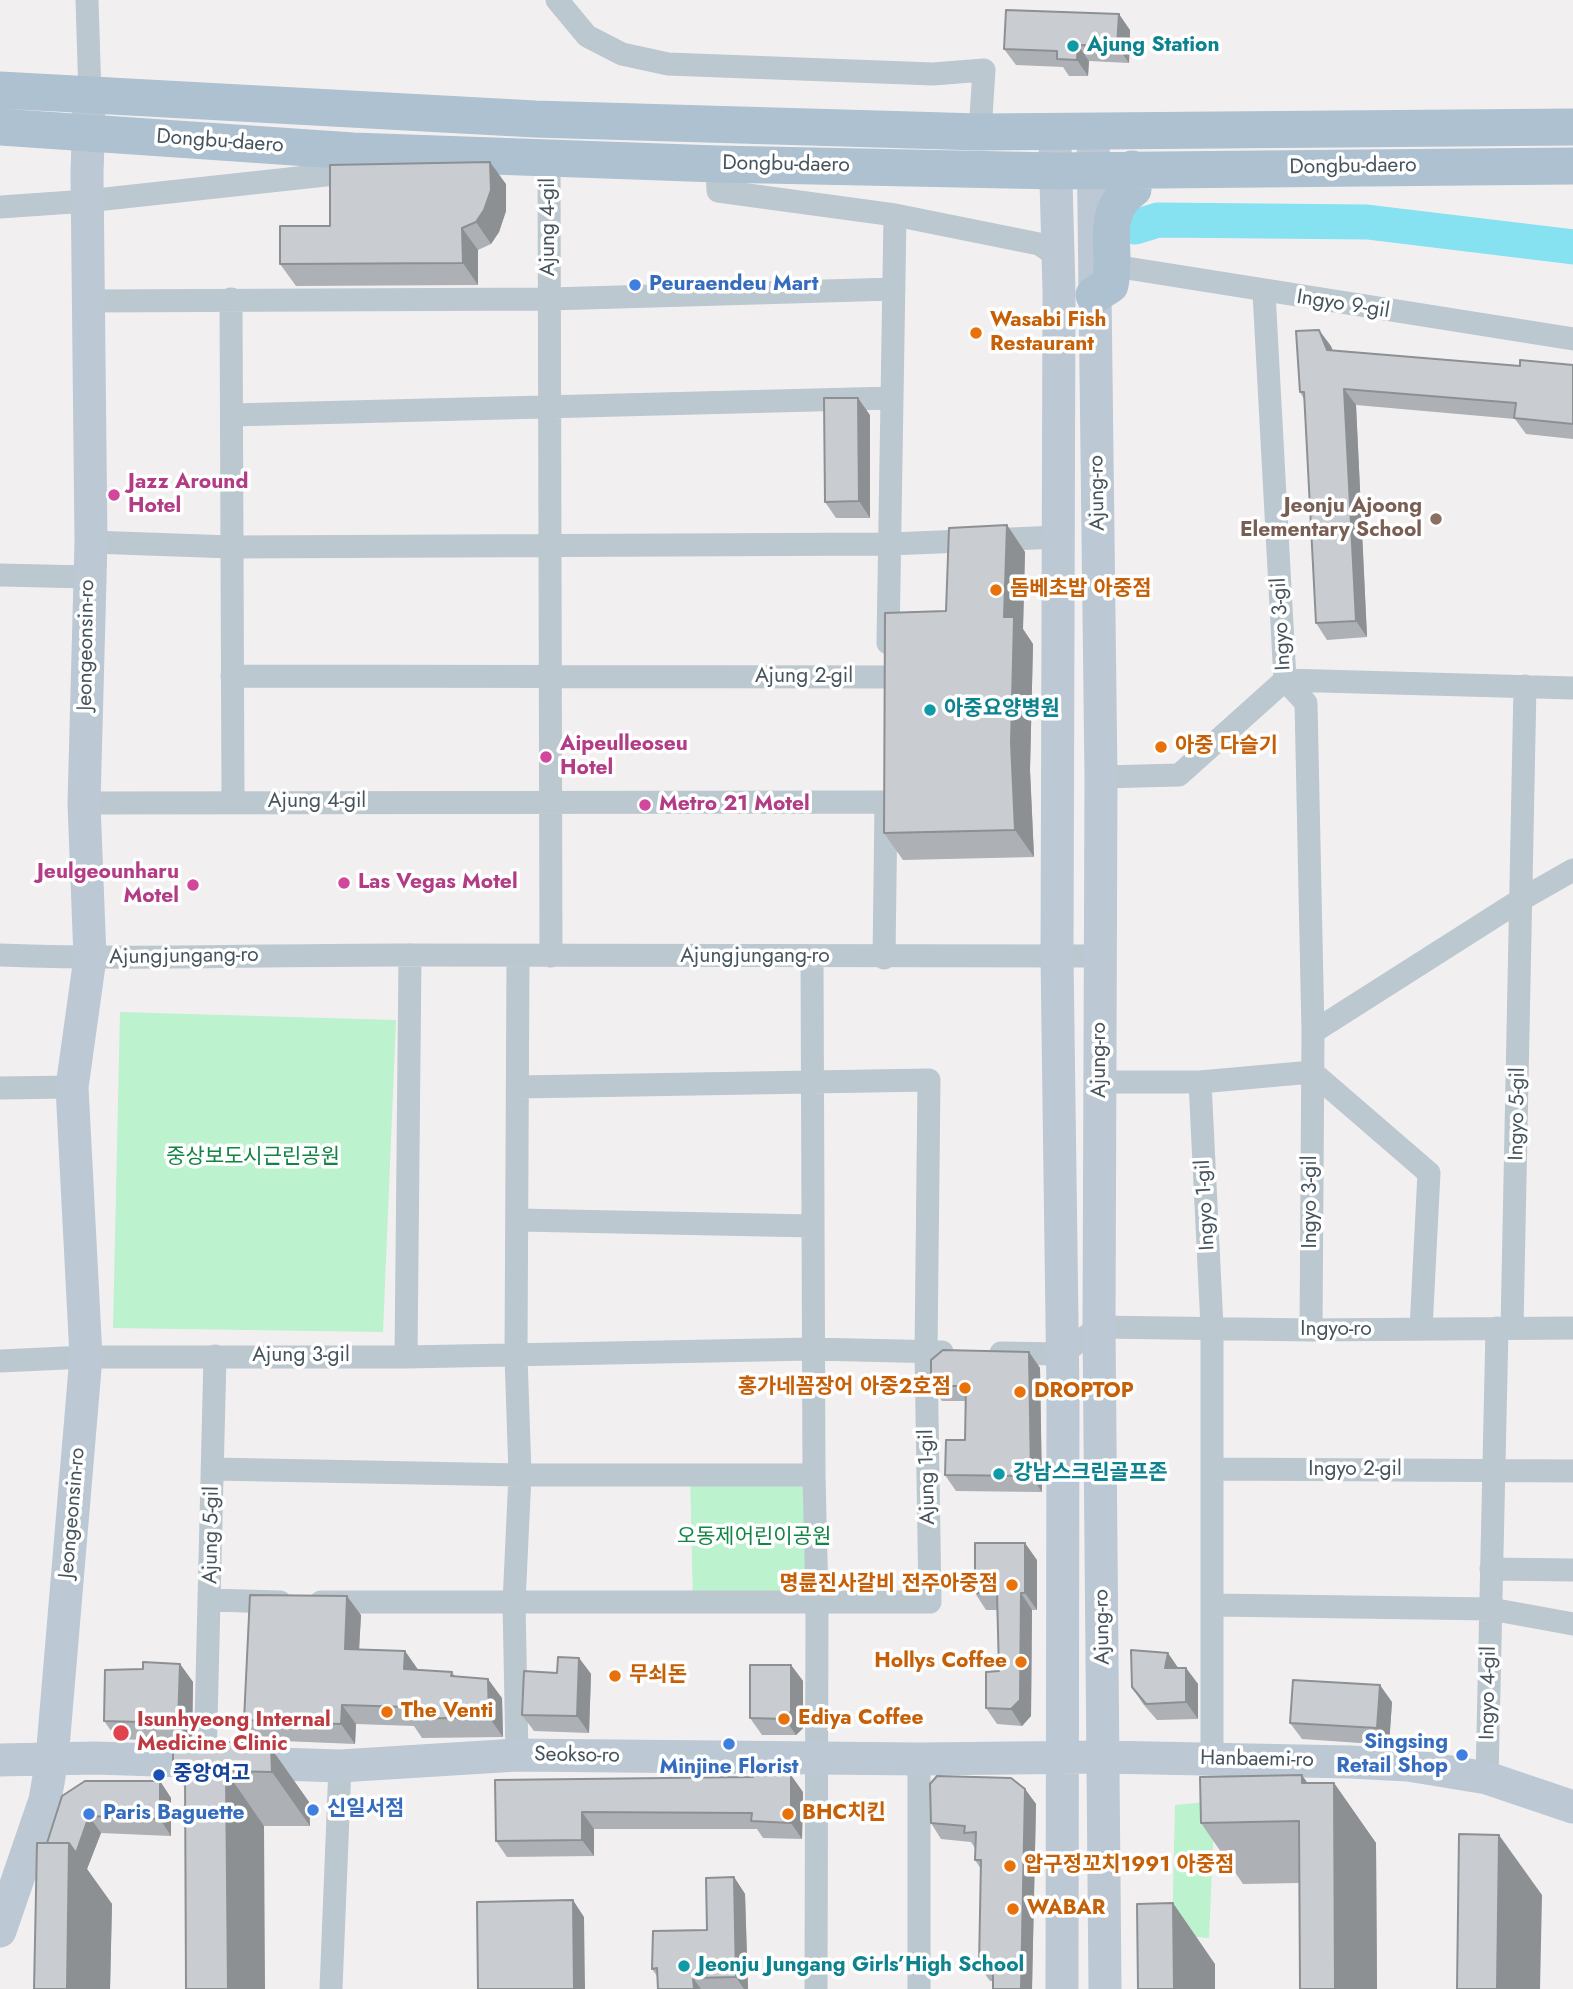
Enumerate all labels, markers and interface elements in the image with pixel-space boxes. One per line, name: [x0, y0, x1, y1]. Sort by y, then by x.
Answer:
place label: Ajung Station: [1087, 33, 1219, 59]
marker: Ajung Station: [1065, 38, 1081, 54]
street label: Dongbu-daero: [156, 125, 284, 159]
street label: Dongbu-daero: [722, 151, 850, 179]
street label: Dongbu-daero: [1289, 153, 1417, 181]
street label: Ajung 4-gil: [536, 178, 562, 276]
place label: Peuraendeu Mart: [649, 272, 818, 298]
marker: Peuraendeu Mart: [627, 277, 643, 293]
street label: Ingyo 9-gil: [1295, 285, 1391, 325]
place label: Wasabi Fish Restaurant: [990, 308, 1106, 358]
marker: Wasabi Fish Restaurant: [968, 325, 984, 341]
street label: Ajung-ro: [1085, 455, 1111, 531]
place label: Jazz Around Hotel: [128, 470, 248, 520]
marker: Jazz Around Hotel: [106, 487, 122, 503]
place label: Jeonju Ajoong Elementary School: [1240, 494, 1422, 544]
marker: Jeonju Ajoong Elementary School: [1428, 511, 1444, 527]
place label: 돔베초밥 아중점: [1010, 577, 1152, 603]
street label: Ingyo 3-gil: [1267, 577, 1297, 671]
street label: Jeongeonsin-ro: [73, 579, 101, 711]
marker: 돔베초밥 아중점: [988, 582, 1004, 598]
street label: Ajung 2-gil: [755, 664, 853, 690]
place label: 아중요양병원: [944, 697, 1060, 723]
marker: 아중요양병원: [922, 702, 938, 718]
place label: Aipeulleoseu Hotel: [560, 732, 688, 782]
place label: 아중 다슬기: [1175, 734, 1278, 760]
marker: 아중 다슬기: [1153, 739, 1169, 755]
marker: Aipeulleoseu Hotel: [538, 749, 554, 765]
street label: Ajung 4-gil: [268, 789, 366, 815]
place label: Metro 21 Motel: [659, 792, 810, 818]
marker: Metro 21 Motel: [637, 797, 653, 813]
place label: Jeulgeounharu Motel: [37, 860, 179, 910]
place label: Las Vegas Motel: [358, 870, 518, 896]
marker: Las Vegas Motel: [336, 875, 352, 891]
marker: Jeulgeounharu Motel: [185, 877, 201, 893]
street label: Ajungjungang-ro: [109, 943, 259, 971]
street label: Ajungjungang-ro: [680, 944, 830, 970]
street label: Ajung-ro: [1087, 1022, 1113, 1098]
street label: Ingyo 5-gil: [1505, 1067, 1531, 1161]
park label: 중상보도시근린공원: [166, 1145, 340, 1171]
street label: Ingyo 3-gil: [1298, 1156, 1324, 1248]
street label: Ingyo 1-gil: [1191, 1159, 1221, 1251]
street label: Ingyo-ro: [1300, 1317, 1372, 1343]
street label: Ajung 3-gil: [252, 1343, 350, 1369]
place label: 홍가네꼼장어 아중2호점: [738, 1375, 951, 1401]
place label: DROPTOP: [1034, 1379, 1134, 1405]
marker: 홍가네꼼장어 아중2호점: [957, 1380, 973, 1396]
marker: DROPTOP: [1012, 1384, 1028, 1400]
street label: Ajung 1-gil: [915, 1429, 941, 1525]
street label: Jeongeonsin-ro: [55, 1446, 91, 1580]
street label: Ingyo 2-gil: [1308, 1457, 1402, 1483]
place label: 강남스크린골프존: [1013, 1461, 1168, 1487]
marker: 강남스크린골프존: [991, 1466, 1007, 1482]
street label: Ajung 5-gil: [199, 1486, 225, 1584]
park label: 오동제어린이공원: [677, 1525, 831, 1551]
place label: 명륜진사갈비 전주아중점: [779, 1572, 998, 1598]
marker: 명륜진사갈비 전주아중점: [1004, 1577, 1020, 1593]
street label: Ajung-ro: [1090, 1589, 1116, 1665]
street label: Ingyo 4-gil: [1476, 1646, 1502, 1740]
place label: Hollys Coffee: [874, 1649, 1007, 1675]
marker: Hollys Coffee: [1013, 1654, 1029, 1670]
place label: 무쇠돈: [629, 1663, 687, 1689]
marker: 무쇠돈: [607, 1668, 623, 1684]
place label: The Venti: [401, 1699, 493, 1725]
marker: The Venti: [379, 1704, 395, 1720]
place label: Ediya Coffee: [798, 1706, 924, 1732]
place label: Isunhyeong Internal Medicine Clinic: [137, 1708, 331, 1758]
marker: Ediya Coffee: [776, 1711, 792, 1727]
marker: Isunhyeong Internal Medicine Clinic: [111, 1723, 131, 1743]
place label: Singsing Retail Shop: [1336, 1730, 1448, 1780]
marker: Minjine Florist: [721, 1736, 737, 1752]
street label: Seokso-ro: [534, 1743, 620, 1769]
street label: Hanbaemi-ro: [1200, 1746, 1314, 1774]
marker: Singsing Retail Shop: [1454, 1747, 1470, 1763]
place label: Minjine Florist: [660, 1755, 798, 1781]
place label: 중앙여고: [173, 1762, 250, 1788]
marker: 중앙여고: [151, 1767, 167, 1783]
place label: 신일서점: [327, 1797, 404, 1823]
place label: Paris Baguette: [103, 1801, 245, 1827]
place label: BHC치킨: [802, 1801, 886, 1827]
marker: 신일서점: [305, 1802, 321, 1818]
marker: Paris Baguette: [81, 1806, 97, 1822]
marker: BHC치킨: [780, 1806, 796, 1822]
place label: 압구정꼬치1991 아중점: [1024, 1853, 1234, 1879]
marker: 압구정꼬치1991 아중점: [1002, 1858, 1018, 1874]
place label: WABAR: [1027, 1896, 1105, 1922]
marker: WABAR: [1005, 1901, 1021, 1917]
place label: Jeonju Jungang Girls’High School: [698, 1953, 1024, 1979]
marker: Jeonju Jungang Girls’High School: [676, 1958, 692, 1974]

